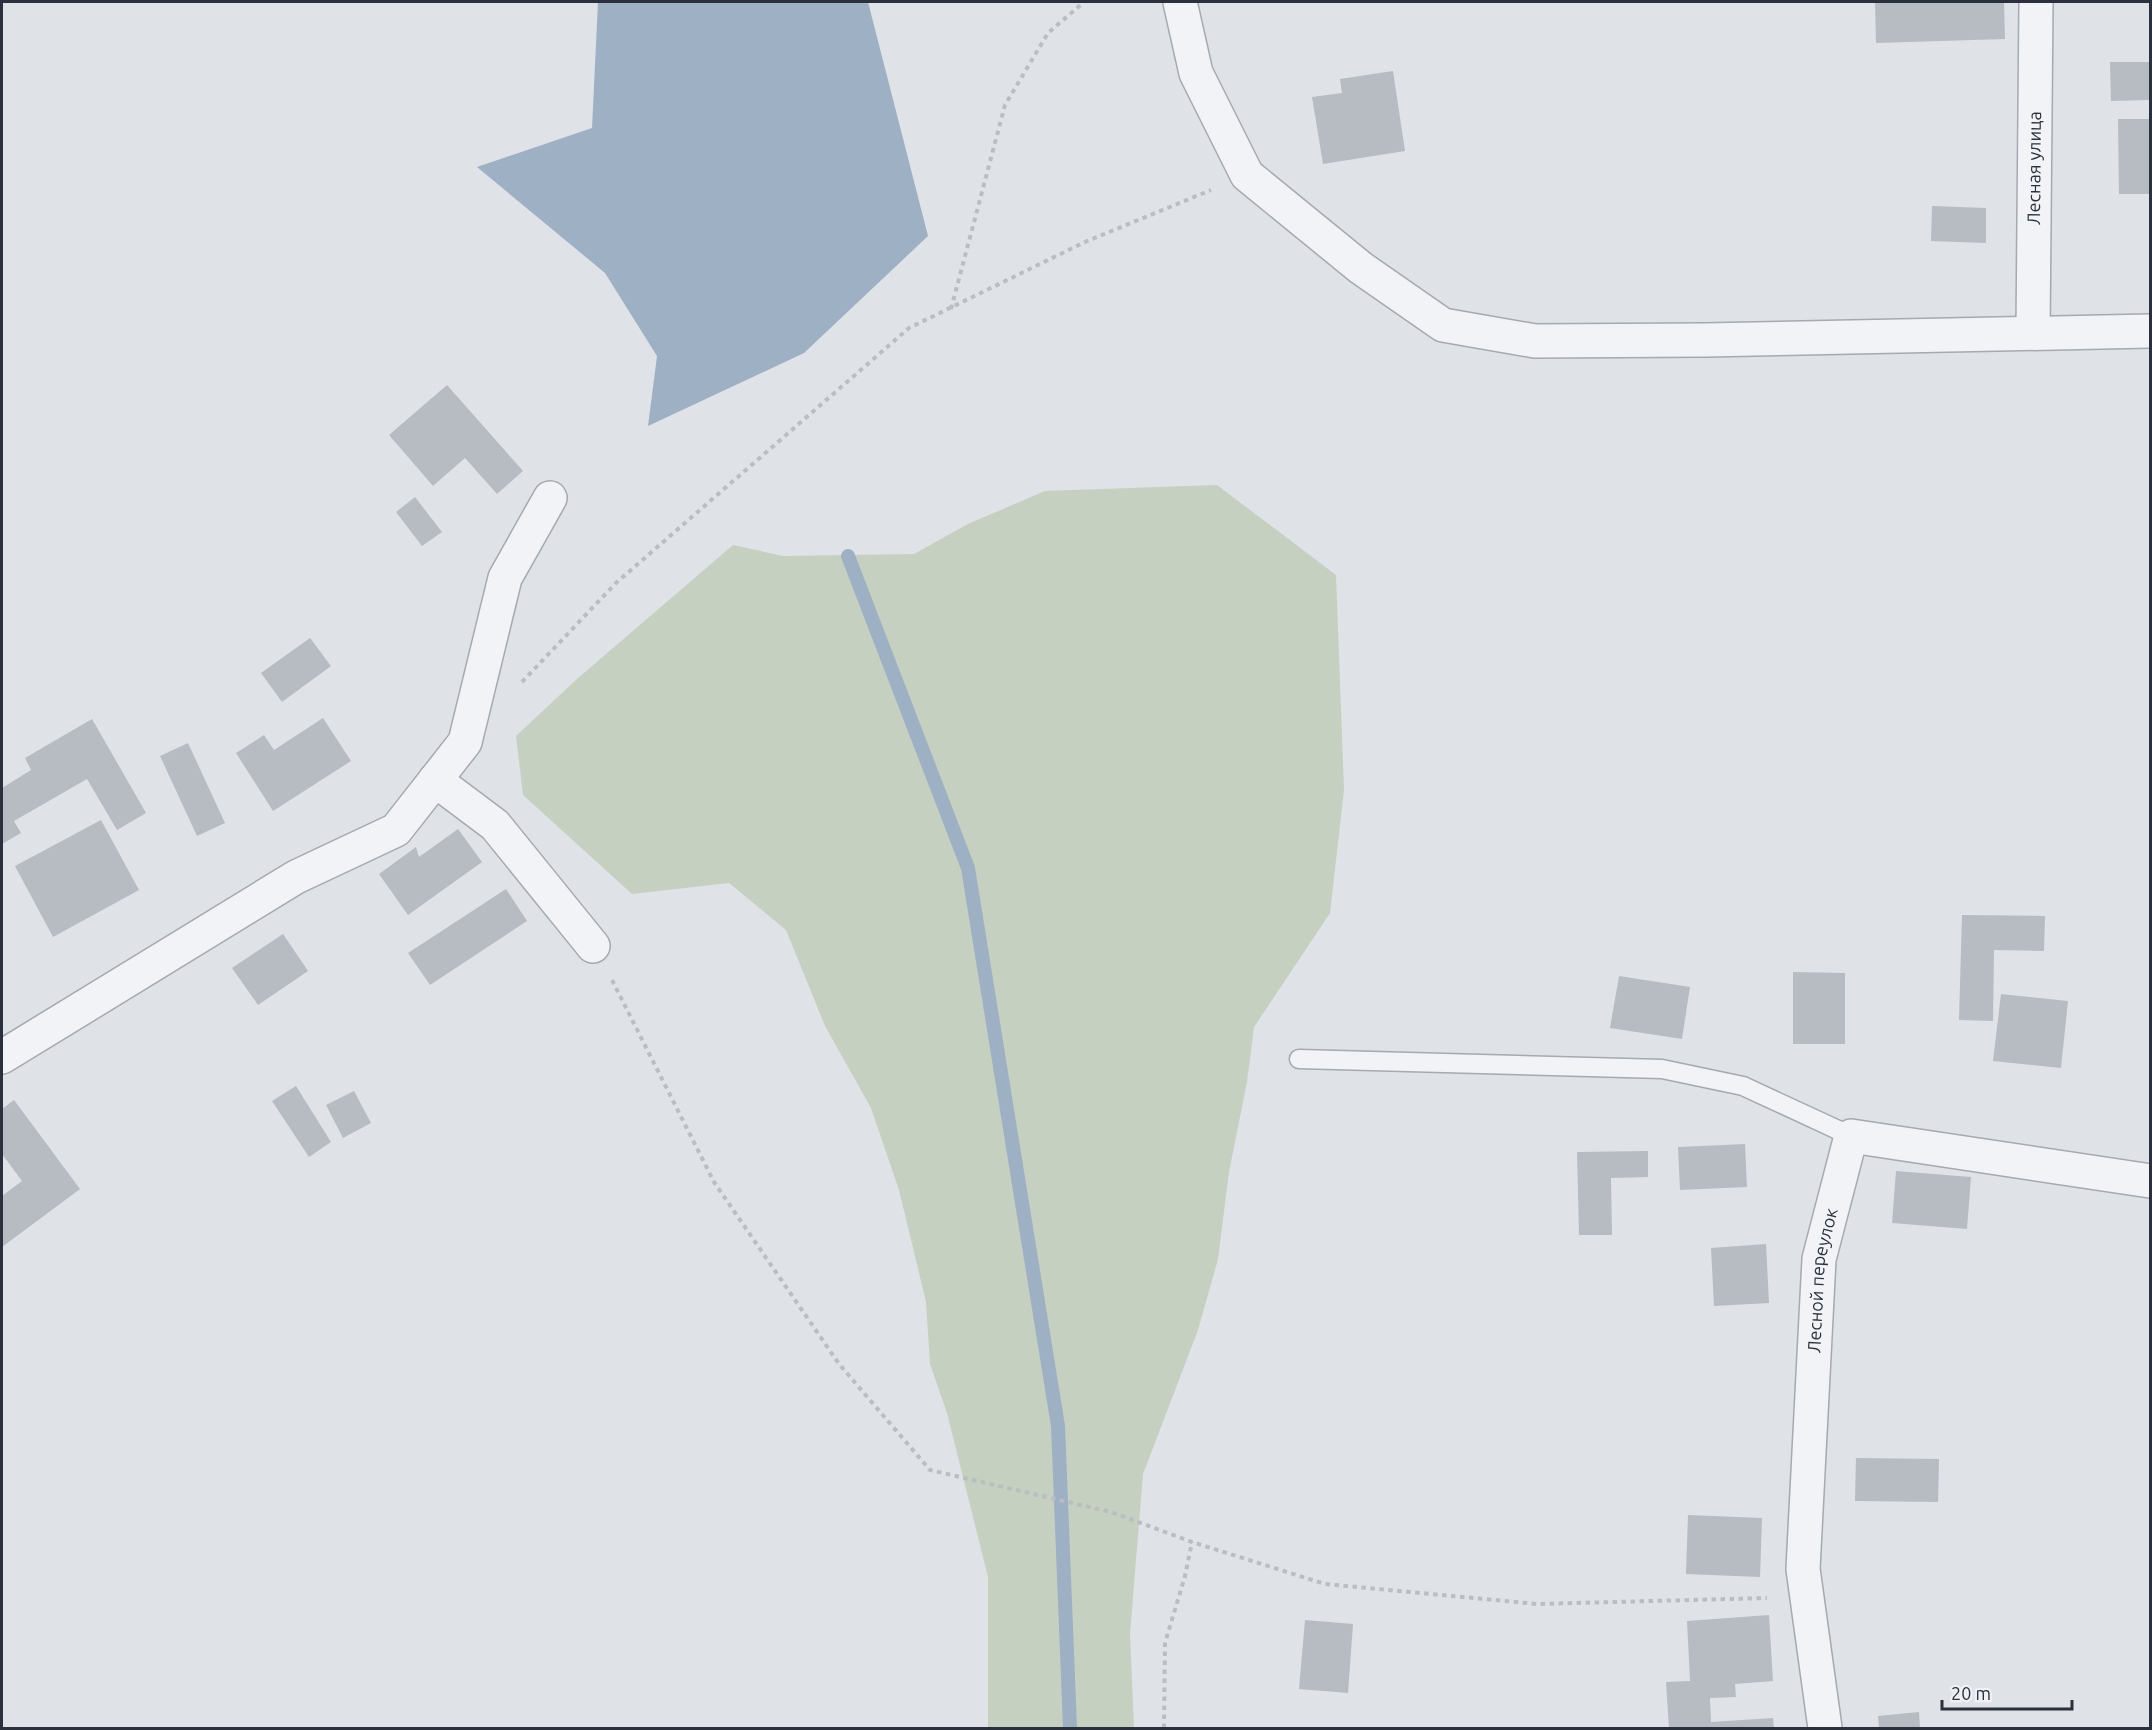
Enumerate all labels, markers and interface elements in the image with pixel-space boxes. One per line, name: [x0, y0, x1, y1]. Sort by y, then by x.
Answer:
street label: Лесная улица: [2023, 111, 2044, 225]
street label: Лесной переулок: [1803, 1206, 1841, 1353]
scale bar: [1942, 1673, 2072, 1711]
text: 20 m: [1951, 1683, 1991, 1703]

